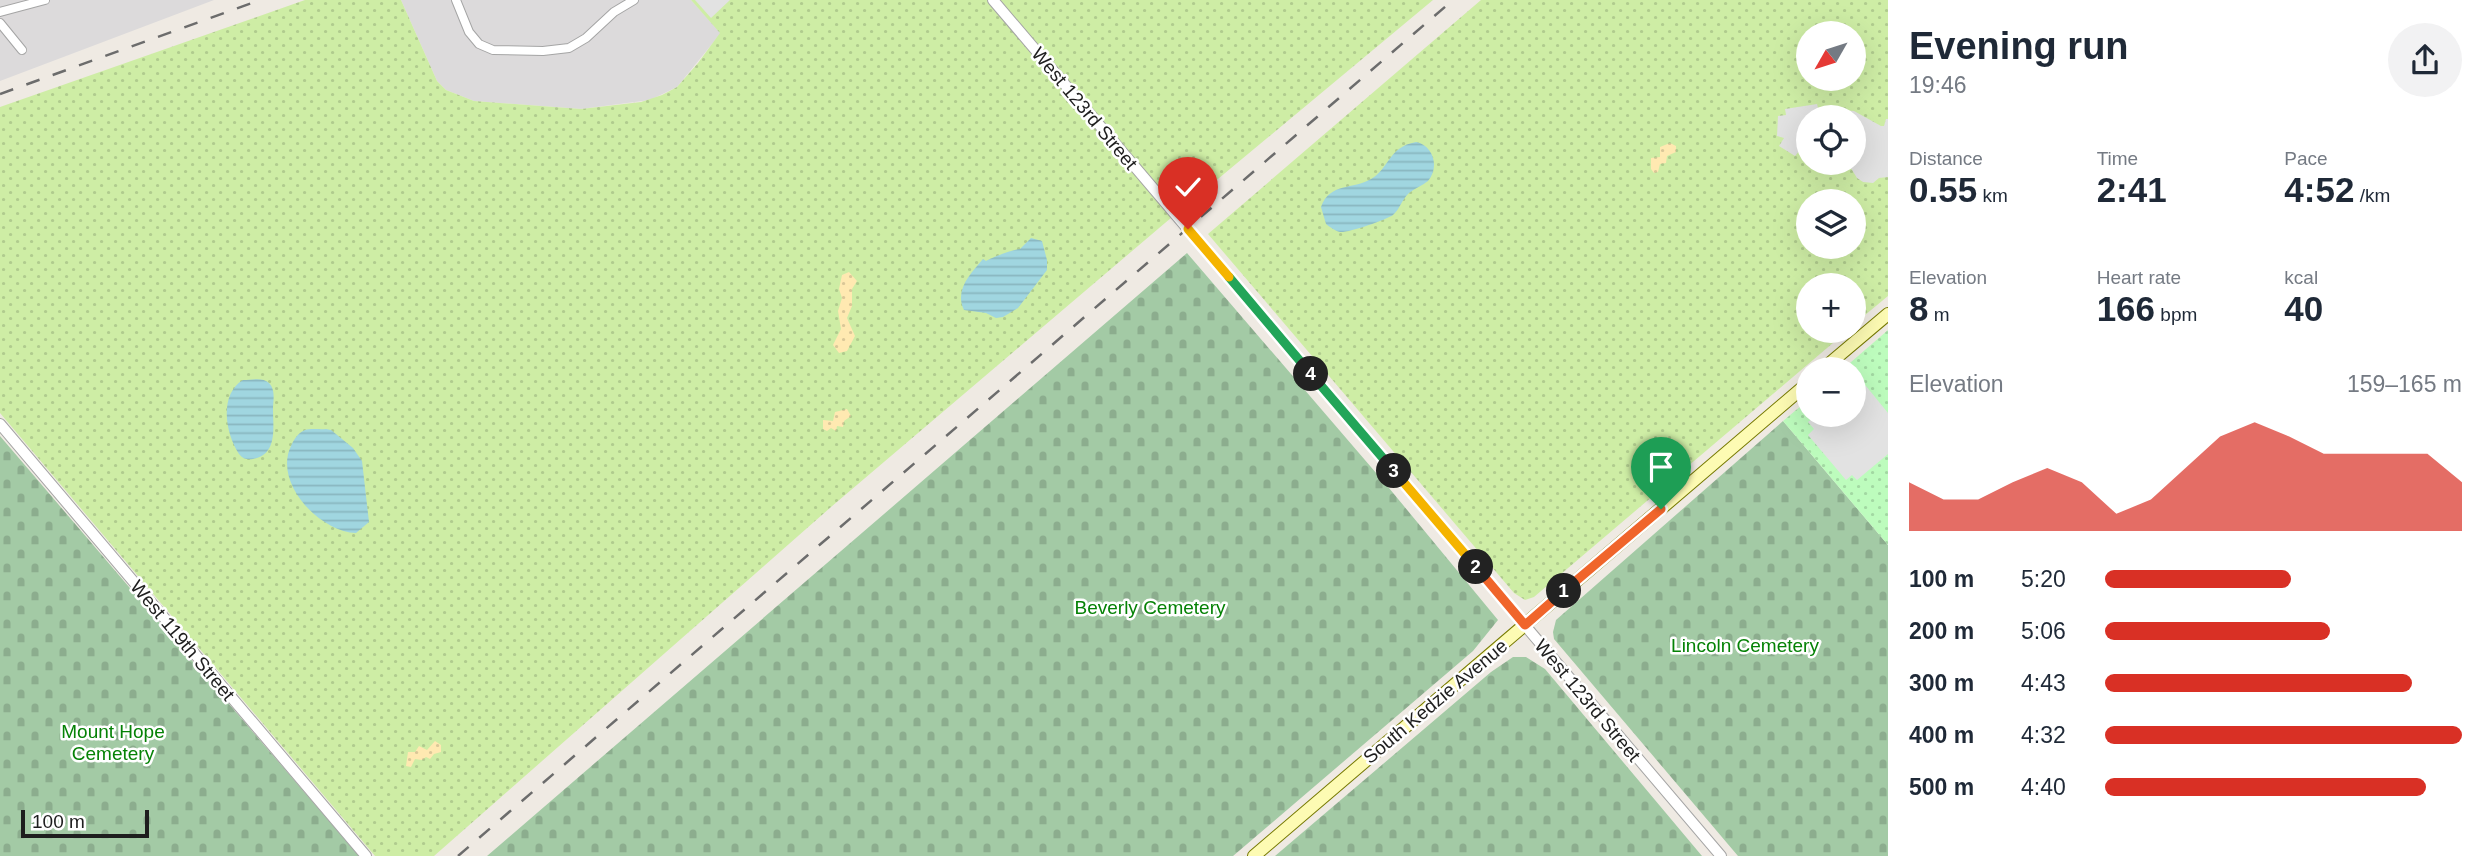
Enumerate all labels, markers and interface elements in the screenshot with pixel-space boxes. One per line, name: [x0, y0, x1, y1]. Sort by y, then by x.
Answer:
north arrow: [1796, 21, 1866, 91]
map controls: [1796, 21, 1866, 427]
button: share: [2388, 23, 2462, 97]
text: Evening run: [1909, 25, 2129, 67]
street label: West 123rd Street: [1027, 43, 1142, 174]
text: 19:46: [1909, 72, 1967, 98]
button: locate: [1796, 105, 1866, 175]
text: Distance: [1909, 148, 1983, 169]
text: Time: [2097, 148, 2138, 169]
text: Pace: [2284, 148, 2328, 169]
pin: [1158, 157, 1218, 229]
icon: check: [1169, 168, 1207, 206]
text: 0.55: [1909, 170, 1977, 209]
text: 2:41: [2097, 170, 2167, 209]
text: 4:52: [2284, 170, 2354, 209]
text: km: [1977, 185, 2008, 206]
text: /km: [2354, 185, 2390, 206]
button: layers: [1796, 189, 1866, 259]
text: Elevation: [1909, 267, 1987, 288]
text: Heart rate: [2097, 267, 2181, 288]
text: kcal: [2284, 267, 2318, 288]
button: +: [1796, 273, 1866, 343]
text: 8: [1909, 289, 1928, 328]
text: 166: [2097, 289, 2155, 328]
text: 40: [2284, 289, 2323, 328]
text: m: [1928, 304, 1950, 325]
text: bpm: [2155, 304, 2197, 325]
pin: 4: [1294, 356, 1328, 392]
button: −: [1796, 357, 1866, 427]
text: 4: [1305, 363, 1316, 384]
text: Elevation: [1909, 371, 2004, 397]
text: 159–165 m: [2347, 371, 2462, 397]
pin: [1631, 437, 1691, 509]
icon: arrive: [1642, 448, 1680, 486]
pin: 3: [1376, 454, 1412, 489]
text: 3: [1388, 460, 1399, 481]
pin: 2: [1458, 550, 1494, 584]
text: 2: [1470, 556, 1481, 577]
text: 100 m: [1909, 566, 1974, 592]
text: 5:20: [2021, 566, 2066, 592]
pin: 1: [1546, 574, 1582, 608]
street label: West 119th Street: [126, 576, 239, 705]
text: 1: [1558, 580, 1569, 601]
park label: Beverly Cemetery: [1075, 597, 1226, 618]
text: 200 m: [1909, 618, 1974, 644]
text: 5:06: [2021, 618, 2066, 644]
street label: South Kedzie Avenue: [1359, 635, 1512, 768]
street label: West 123rd Street: [1530, 635, 1645, 766]
park label: Lincoln Cemetery: [1671, 635, 1819, 656]
text: 300 m: [1909, 670, 1974, 696]
text: 4:43: [2021, 670, 2066, 696]
park label: Mount Hope Cemetery: [61, 721, 165, 764]
text: 400 m: [1909, 722, 1974, 748]
text: 4:32: [2021, 722, 2066, 748]
text: 500 m: [1909, 774, 1974, 800]
text: 4:40: [2021, 774, 2066, 800]
scale bar: [21, 807, 149, 839]
text: 100 m: [32, 811, 85, 832]

